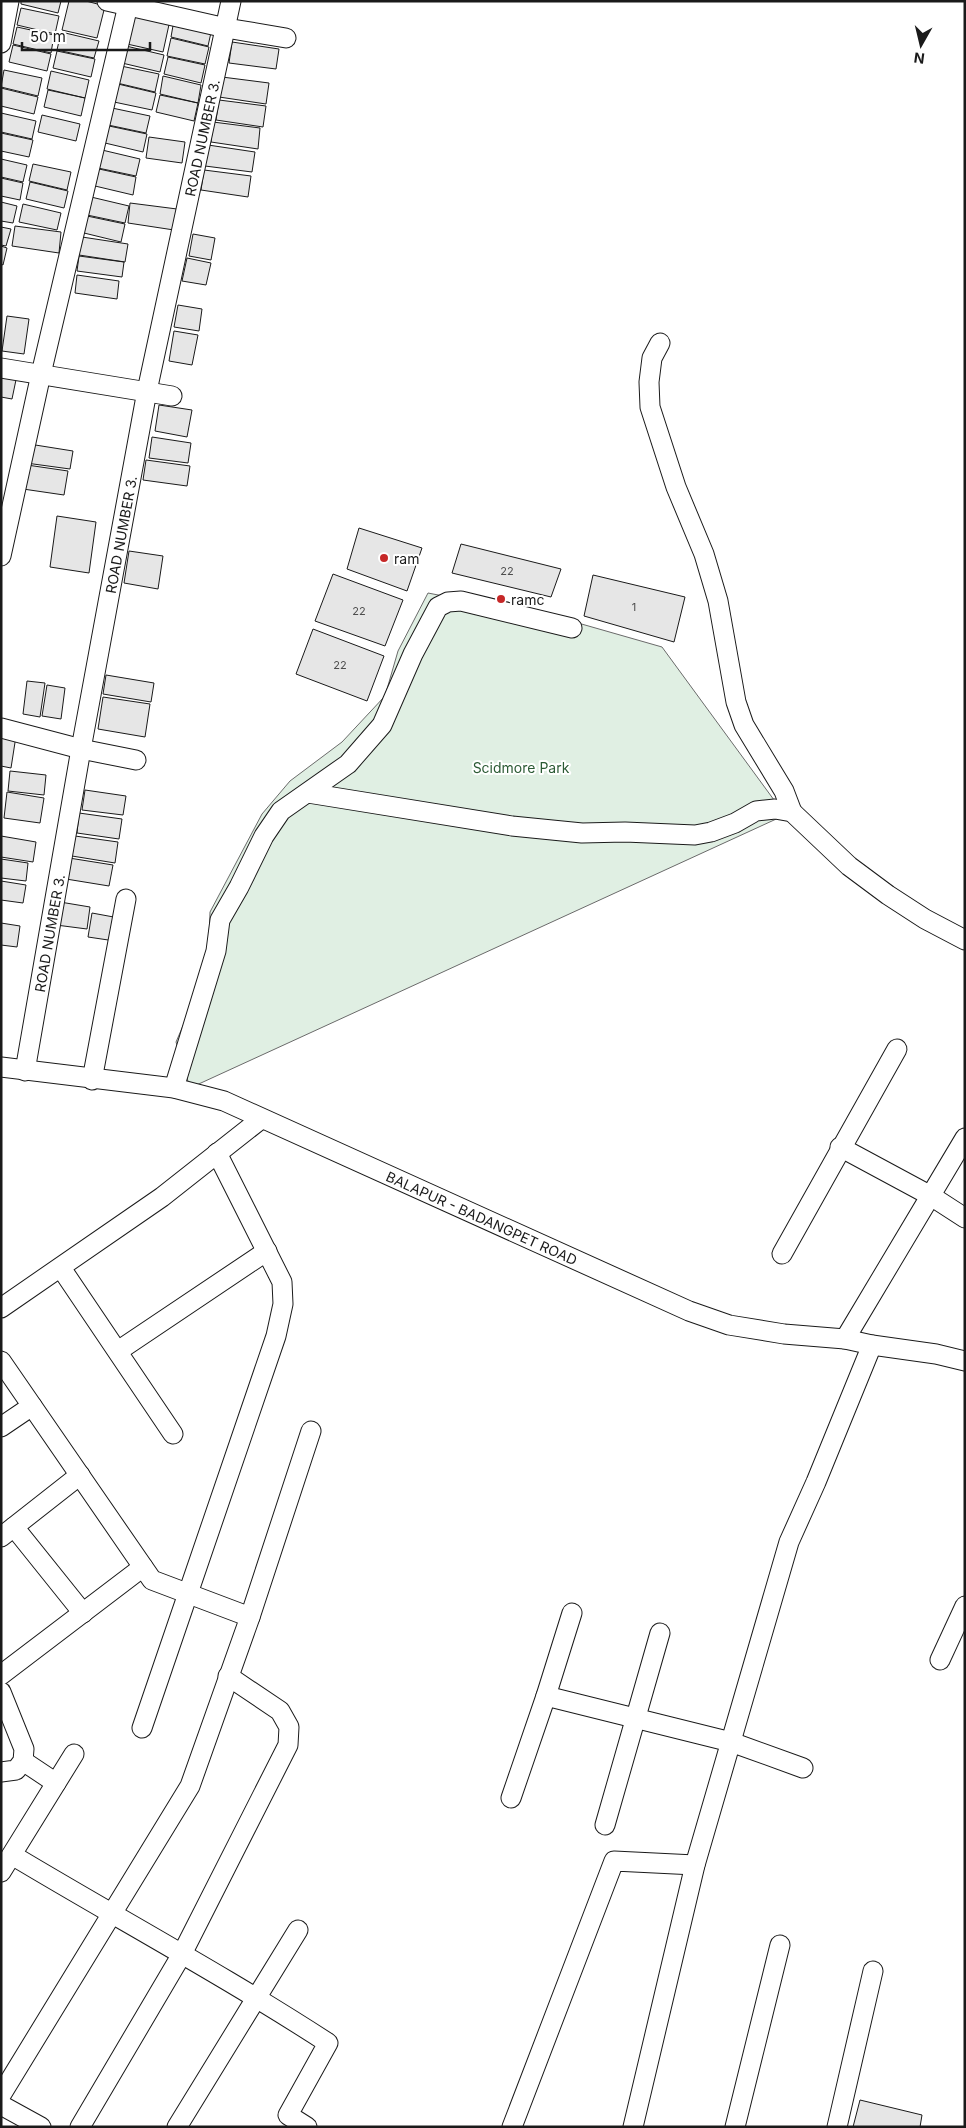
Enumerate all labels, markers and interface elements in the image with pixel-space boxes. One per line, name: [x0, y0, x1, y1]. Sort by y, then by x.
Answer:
scale bar: [22, 20, 150, 52]
north arrow: [896, 20, 946, 70]
text: 50 m: [30, 27, 66, 46]
text: N: [913, 49, 926, 68]
street label: ROAD NUMBER 3.: [181, 77, 222, 198]
street label: ROAD NUMBER 3.: [101, 474, 140, 595]
place label: ram: [394, 550, 419, 567]
marker: ram: [378, 552, 390, 564]
house number: 22: [500, 564, 514, 578]
place label: ramc: [511, 591, 544, 608]
marker: ramc: [495, 593, 507, 605]
house number: 1: [632, 600, 636, 614]
house number: 22: [352, 604, 366, 618]
house number: 22: [333, 658, 347, 672]
park label: Scidmore Park: [473, 759, 570, 776]
street label: ROAD NUMBER 3.: [30, 873, 68, 993]
street label: BALAPUR - BADANGPET ROAD: [384, 1167, 580, 1268]

